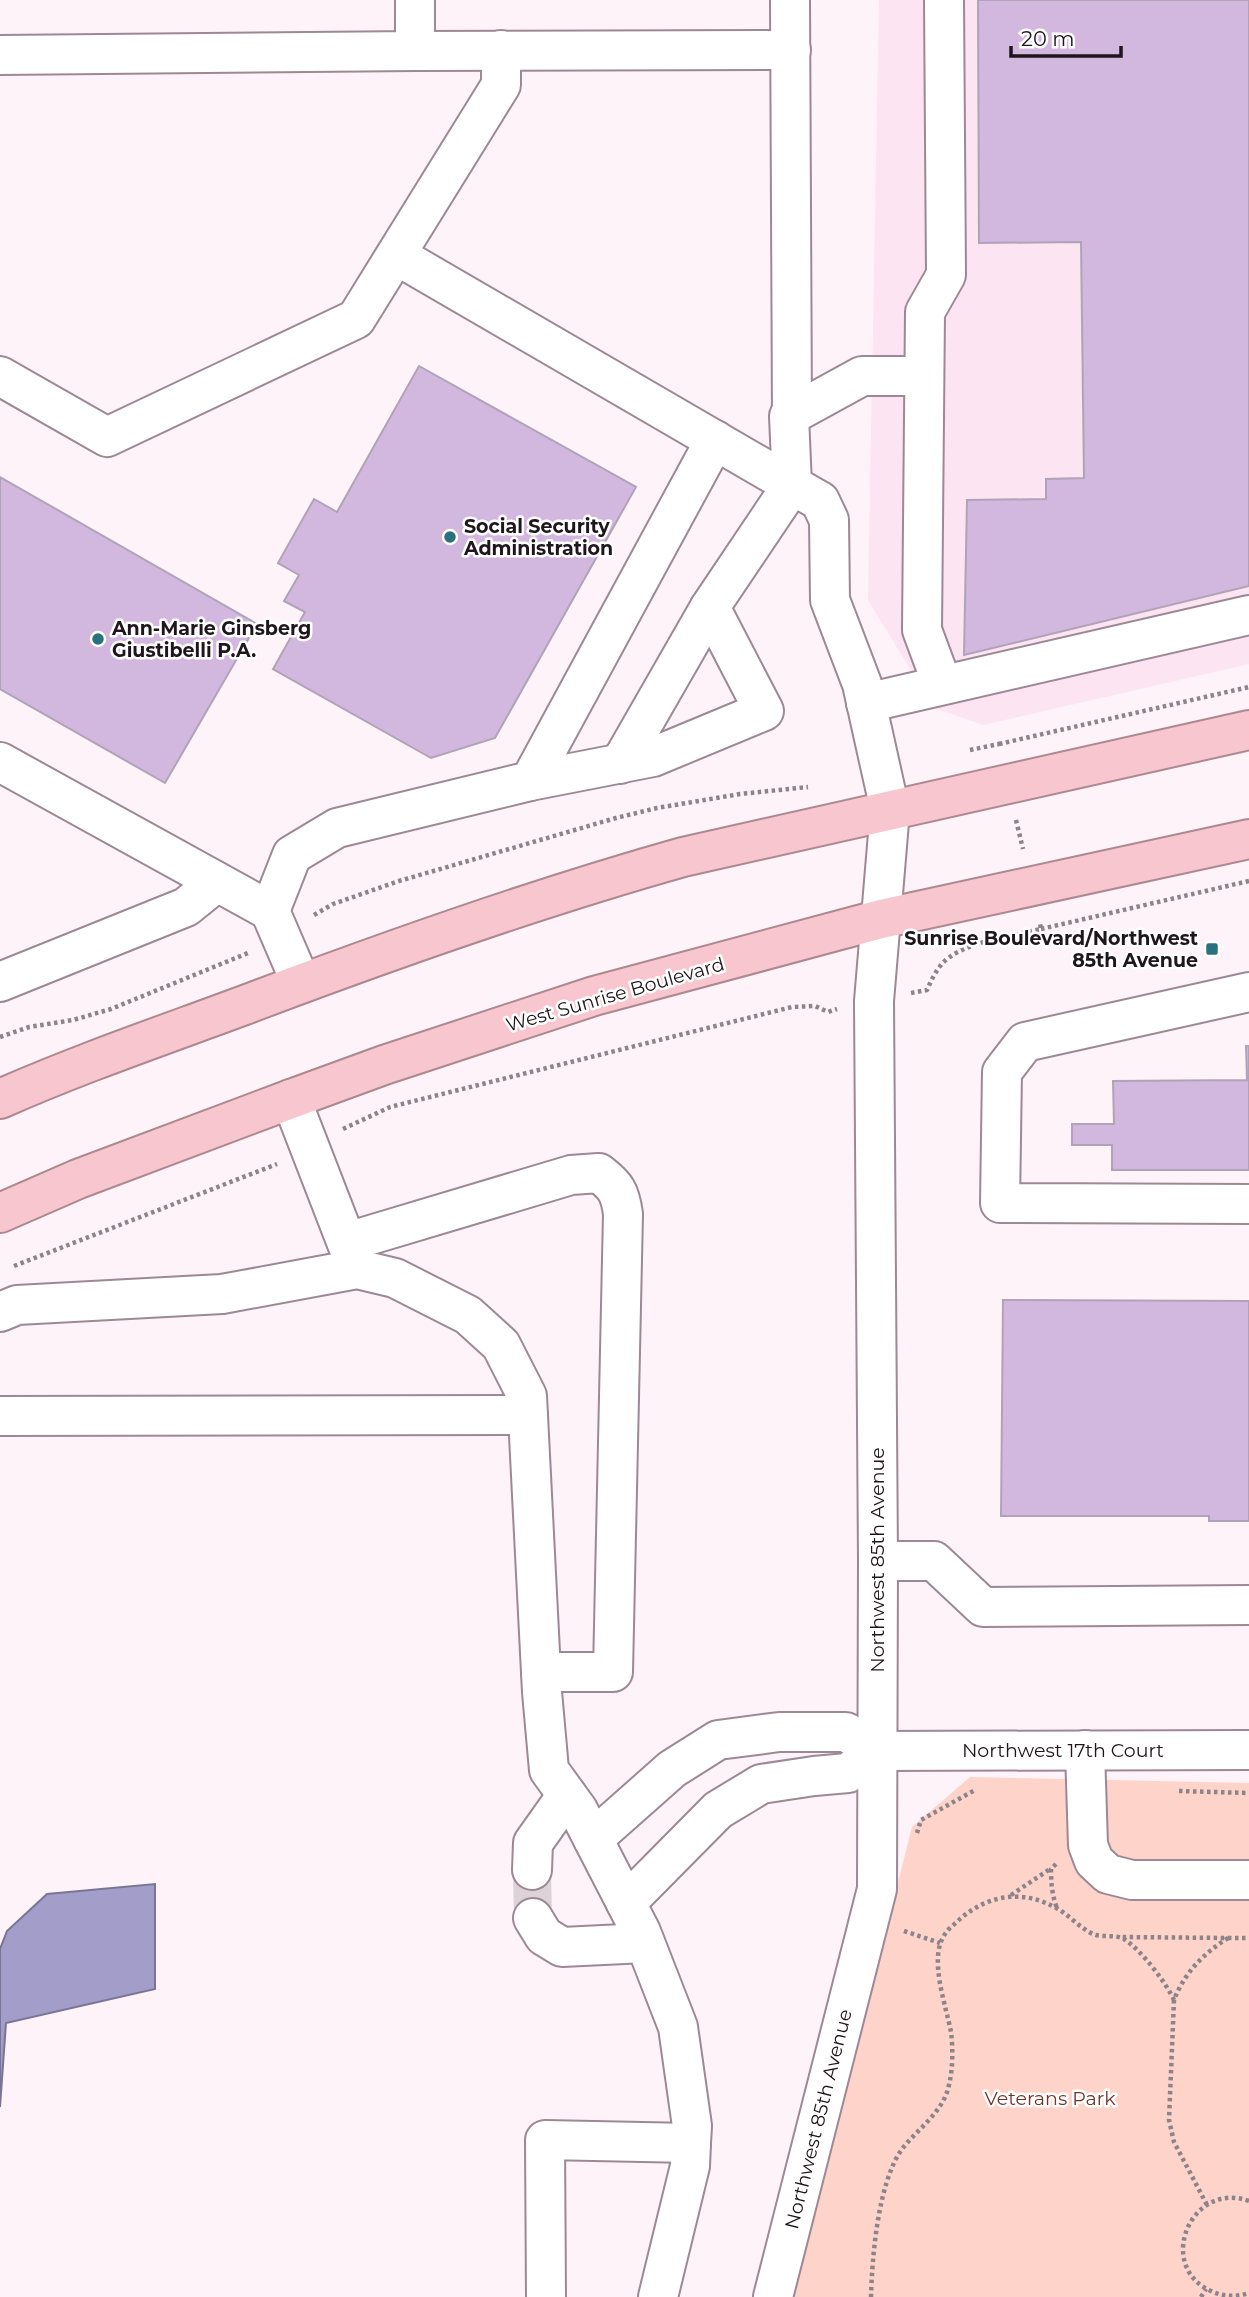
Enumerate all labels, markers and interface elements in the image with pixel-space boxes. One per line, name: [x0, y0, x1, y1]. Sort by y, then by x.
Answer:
scale bar: [1011, 14, 1121, 58]
text: 20 m: [1021, 26, 1075, 51]
place label: Social Security Administration: [463, 515, 613, 560]
marker: Social Security Administration: [442, 529, 458, 545]
place label: Ann-Marie Ginsberg Giustibelli P.A.: [111, 617, 311, 662]
marker: Ann-Marie Ginsberg Giustibelli P.A.: [90, 631, 106, 647]
place label: Sunrise Boulevard/Northwest 85th Avenue: [904, 927, 1198, 972]
marker: Sunrise Boulevard/Northwest 85th Avenue: [1204, 941, 1220, 957]
street label: West Sunrise Boulevard: [503, 952, 727, 1037]
street label: Northwest 85th Avenue: [866, 1447, 889, 1673]
street label: Northwest 17th Court: [962, 1739, 1164, 1762]
street label: Northwest 85th Avenue: [780, 2007, 857, 2231]
park label: Veterans Park: [984, 2087, 1116, 2110]

